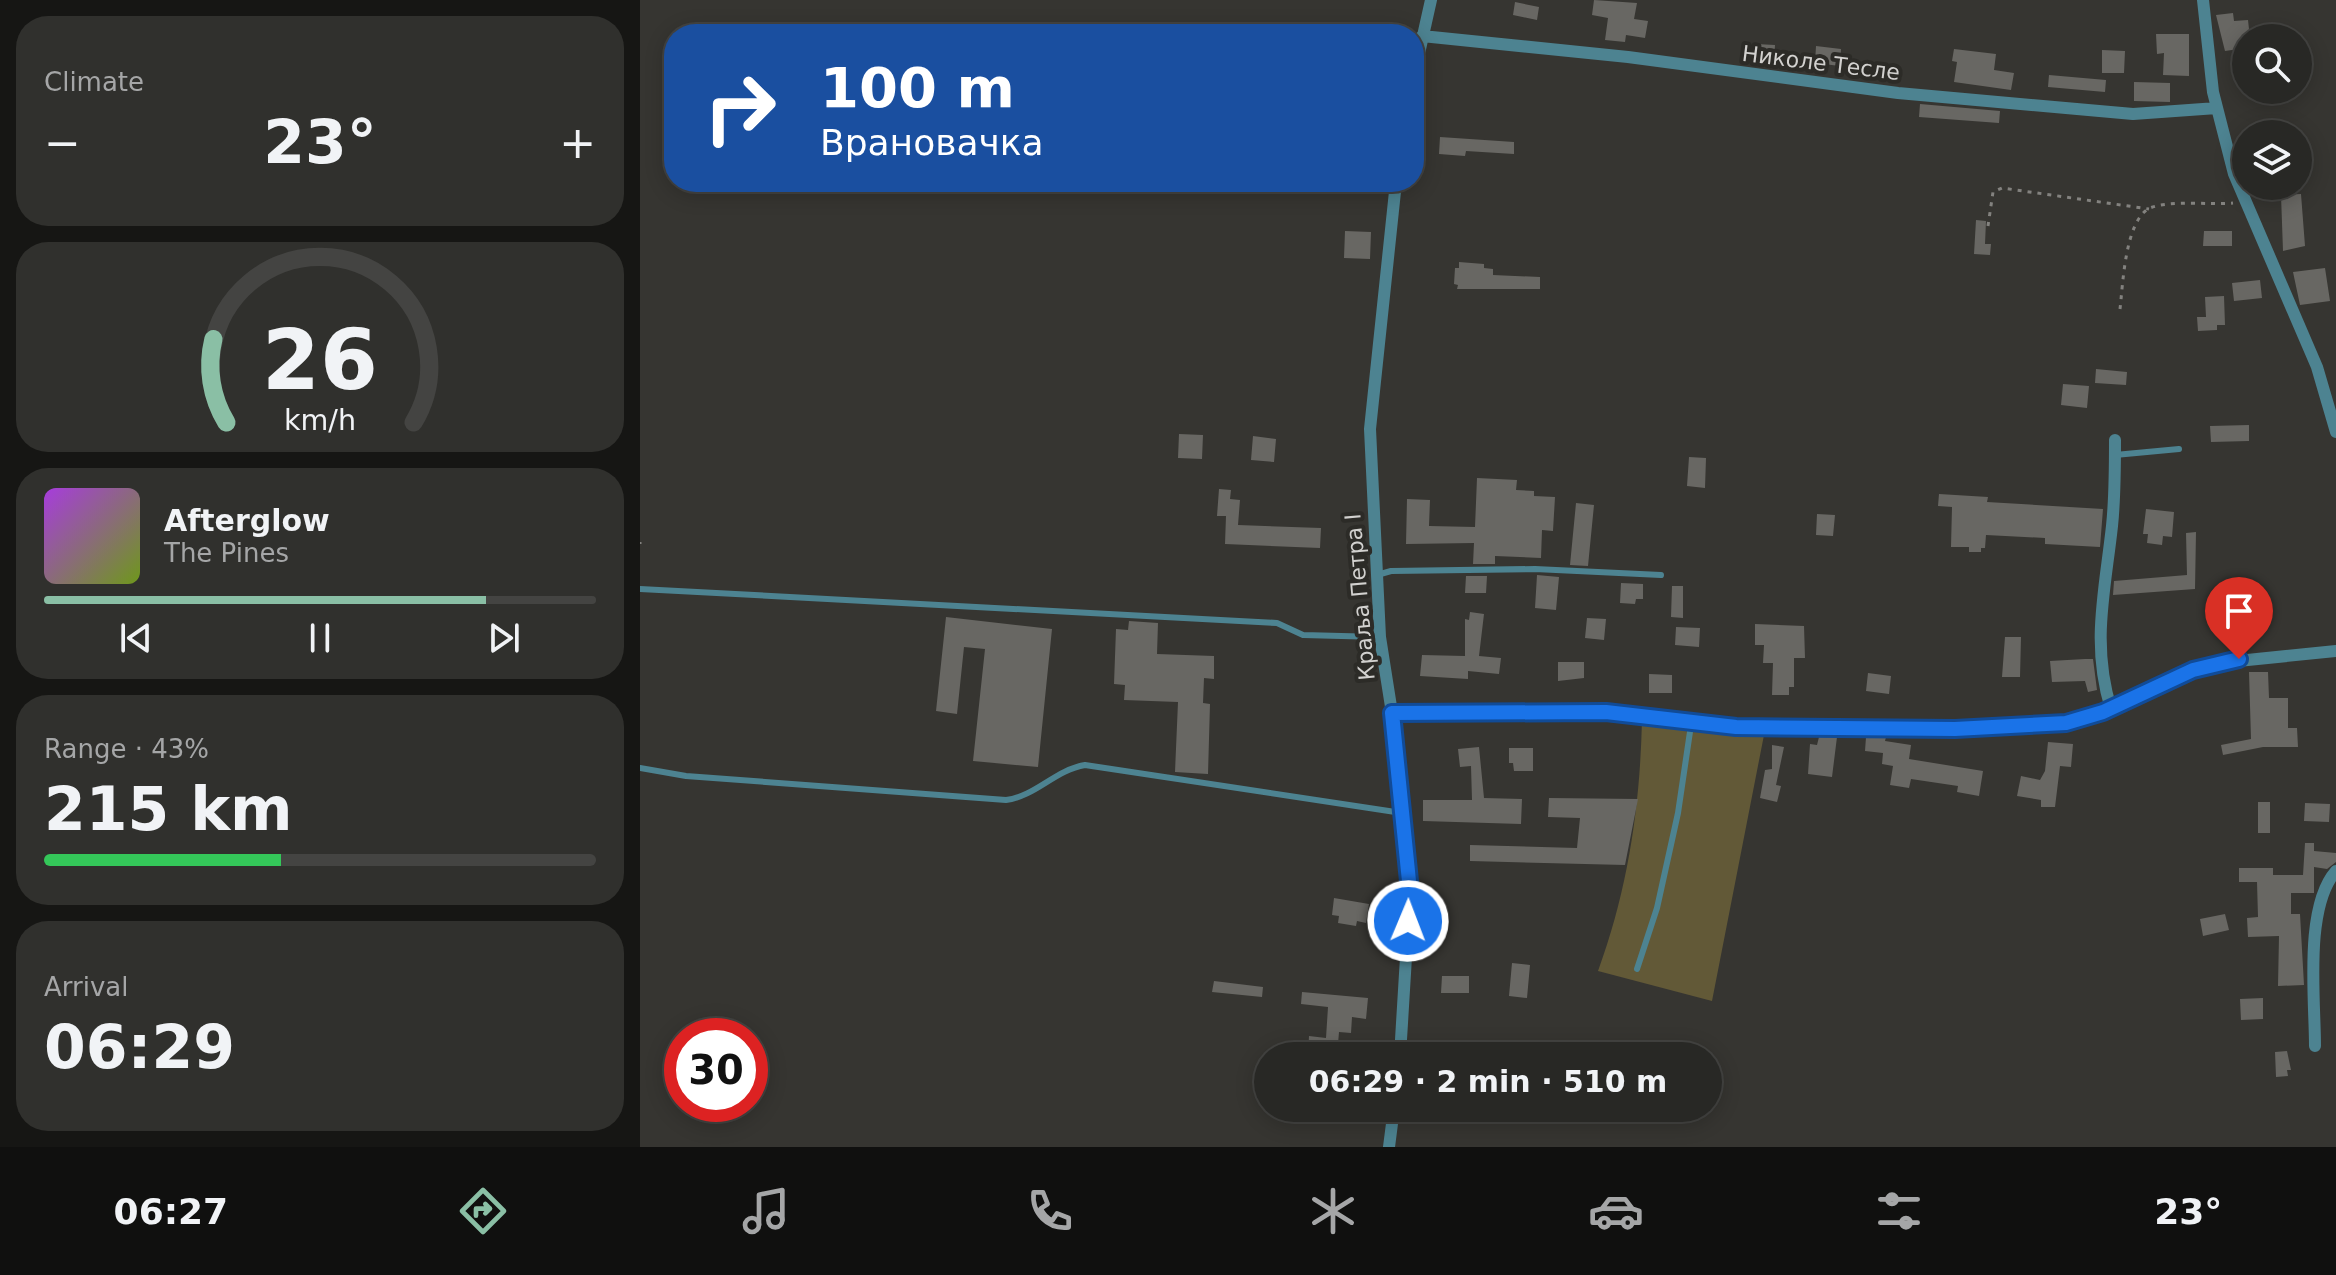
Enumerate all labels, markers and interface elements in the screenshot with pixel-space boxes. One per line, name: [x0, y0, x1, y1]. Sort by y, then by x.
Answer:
map controls: [2232, 24, 2312, 200]
button: search: [2232, 24, 2312, 104]
street label: Николе Тесле: [1741, 41, 1901, 85]
text: 100 m: [820, 55, 1015, 120]
icon: right: [688, 56, 792, 160]
text: Climate: [44, 67, 144, 97]
text: 23°: [263, 107, 377, 177]
text: −: [44, 117, 81, 168]
text: +: [559, 117, 596, 168]
button: layers: [2232, 120, 2312, 200]
text: Врановачка: [820, 122, 1044, 163]
text: 26: [262, 312, 378, 409]
text: km/h: [284, 403, 356, 437]
text: Afterglow: [164, 503, 330, 538]
street label: Краља Петра I: [1340, 513, 1380, 681]
text: The Pines: [164, 538, 289, 568]
pin: [2205, 577, 2273, 659]
icon: arrive: [2217, 589, 2261, 633]
icon: previous: [114, 616, 158, 660]
icon: pause: [298, 616, 342, 660]
icon: next: [482, 616, 526, 660]
text: Range · 43%: [44, 734, 209, 764]
text: 215 km: [44, 774, 293, 844]
position arrow: [1366, 879, 1450, 963]
text: Arrival: [44, 972, 128, 1002]
text: 06:29: [44, 1012, 235, 1082]
speed limit sign: 30: [664, 1018, 768, 1122]
text: 06:29 · 2 min · 510 m: [1309, 1064, 1667, 1099]
icon: directions: [455, 1183, 511, 1239]
icon: music: [738, 1183, 794, 1239]
icon: phone: [1022, 1183, 1078, 1239]
icon: climate: [1305, 1183, 1361, 1239]
icon: car: [1588, 1183, 1644, 1239]
icon: filters: [1871, 1183, 1927, 1239]
text: 06:27: [114, 1191, 228, 1232]
text: 23°: [2154, 1191, 2222, 1232]

